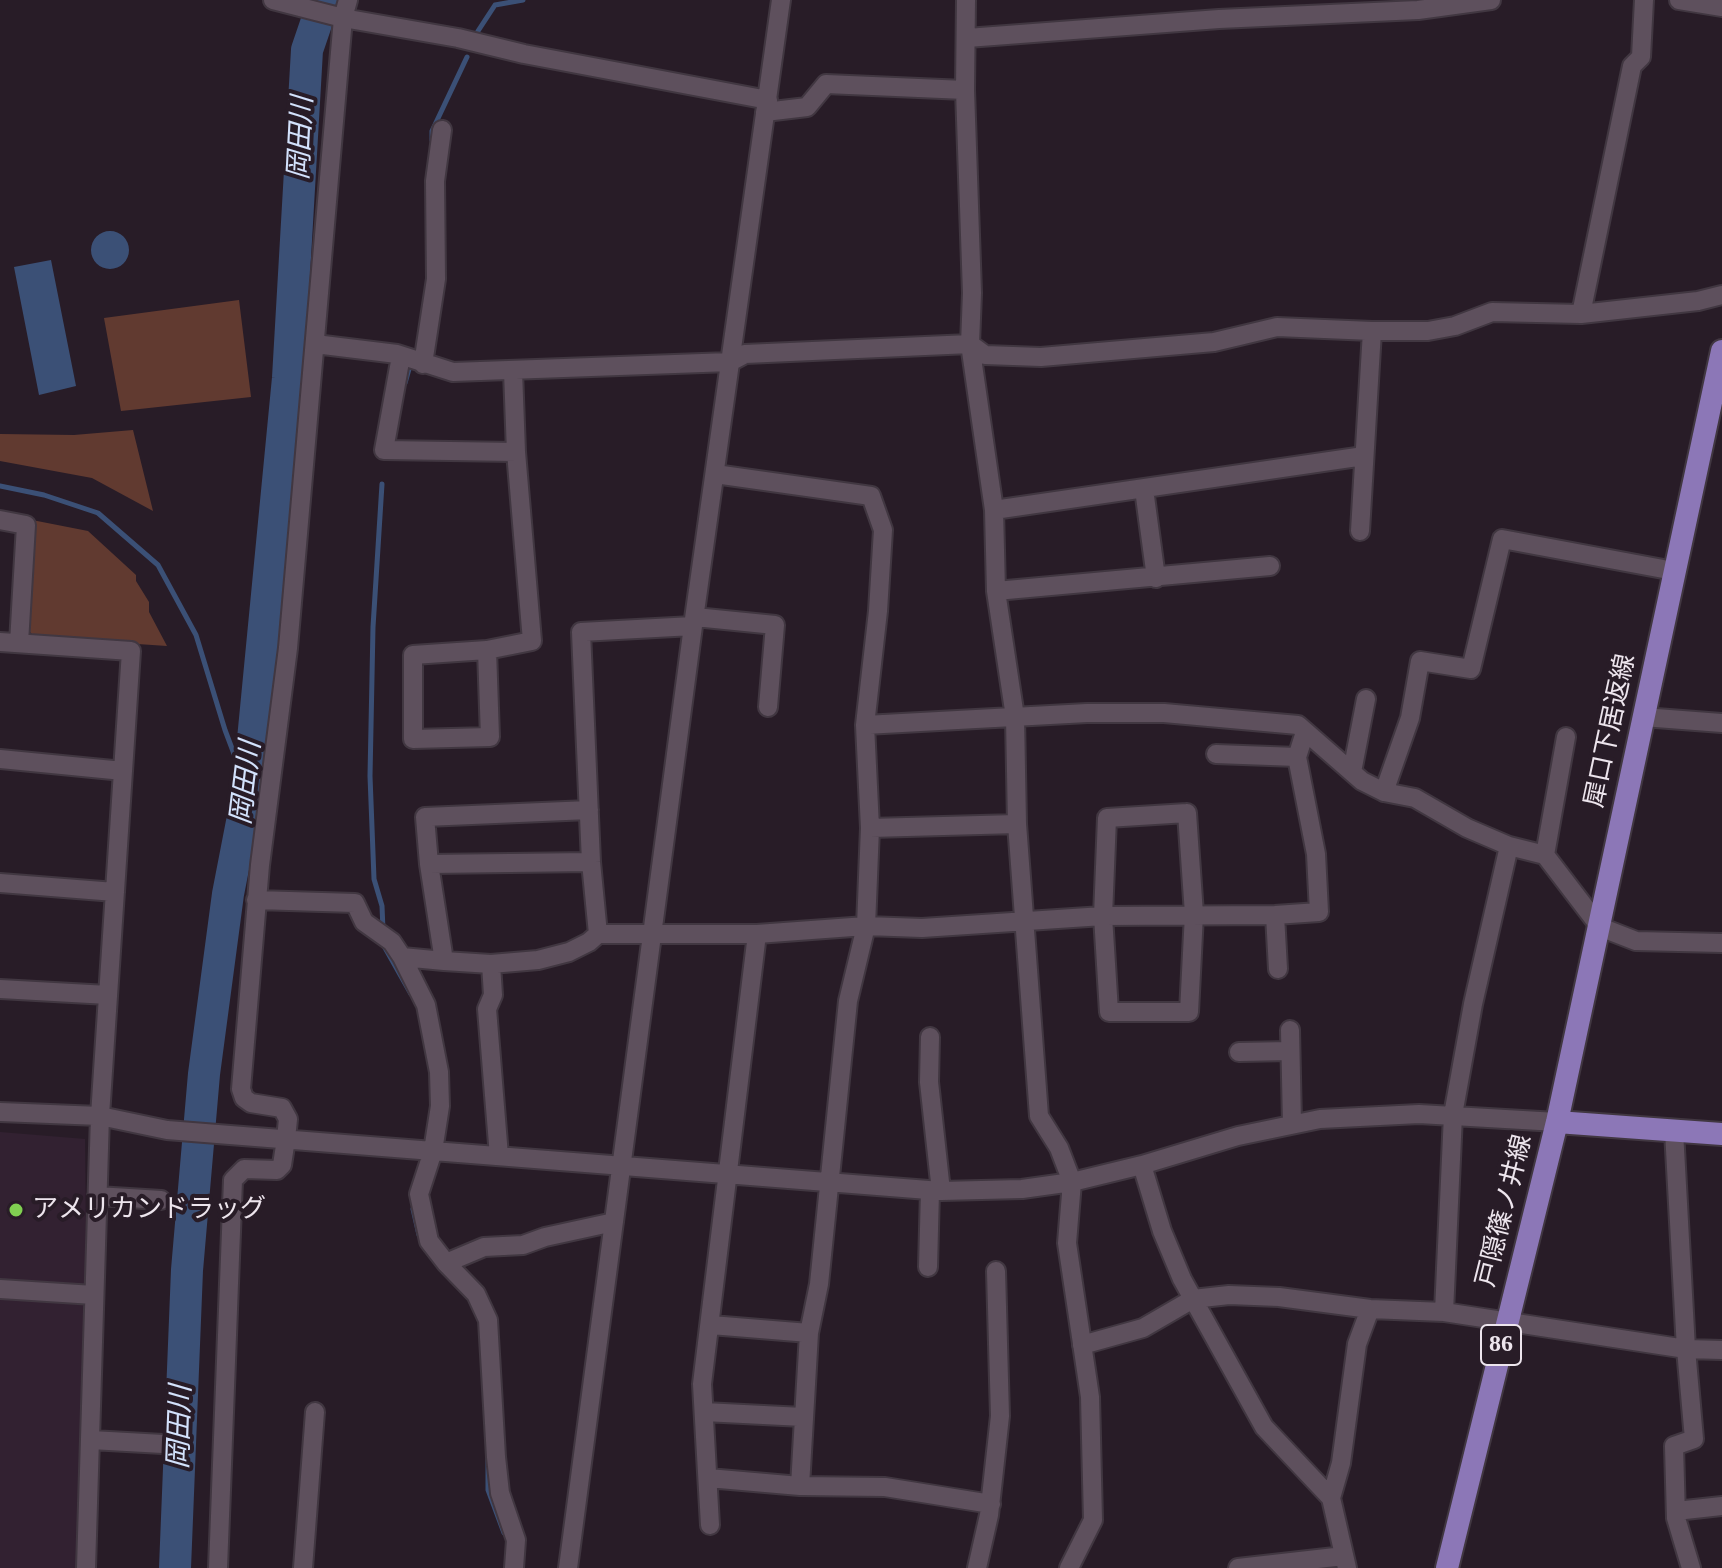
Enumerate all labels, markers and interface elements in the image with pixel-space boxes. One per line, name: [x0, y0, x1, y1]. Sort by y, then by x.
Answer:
water label: 岡田川: [283, 95, 321, 181]
street label: 犀口下居返線: [1580, 651, 1642, 811]
water label: 岡田川: [225, 739, 269, 827]
street label: 戸隠篠ノ井線: [1471, 1132, 1539, 1290]
place label: アメリカンドラッグ: [32, 1194, 266, 1226]
marker: アメリカンドラッグ: [7, 1201, 25, 1219]
road number: 86: [1481, 1325, 1521, 1365]
water label: 岡田川: [163, 1384, 199, 1470]

